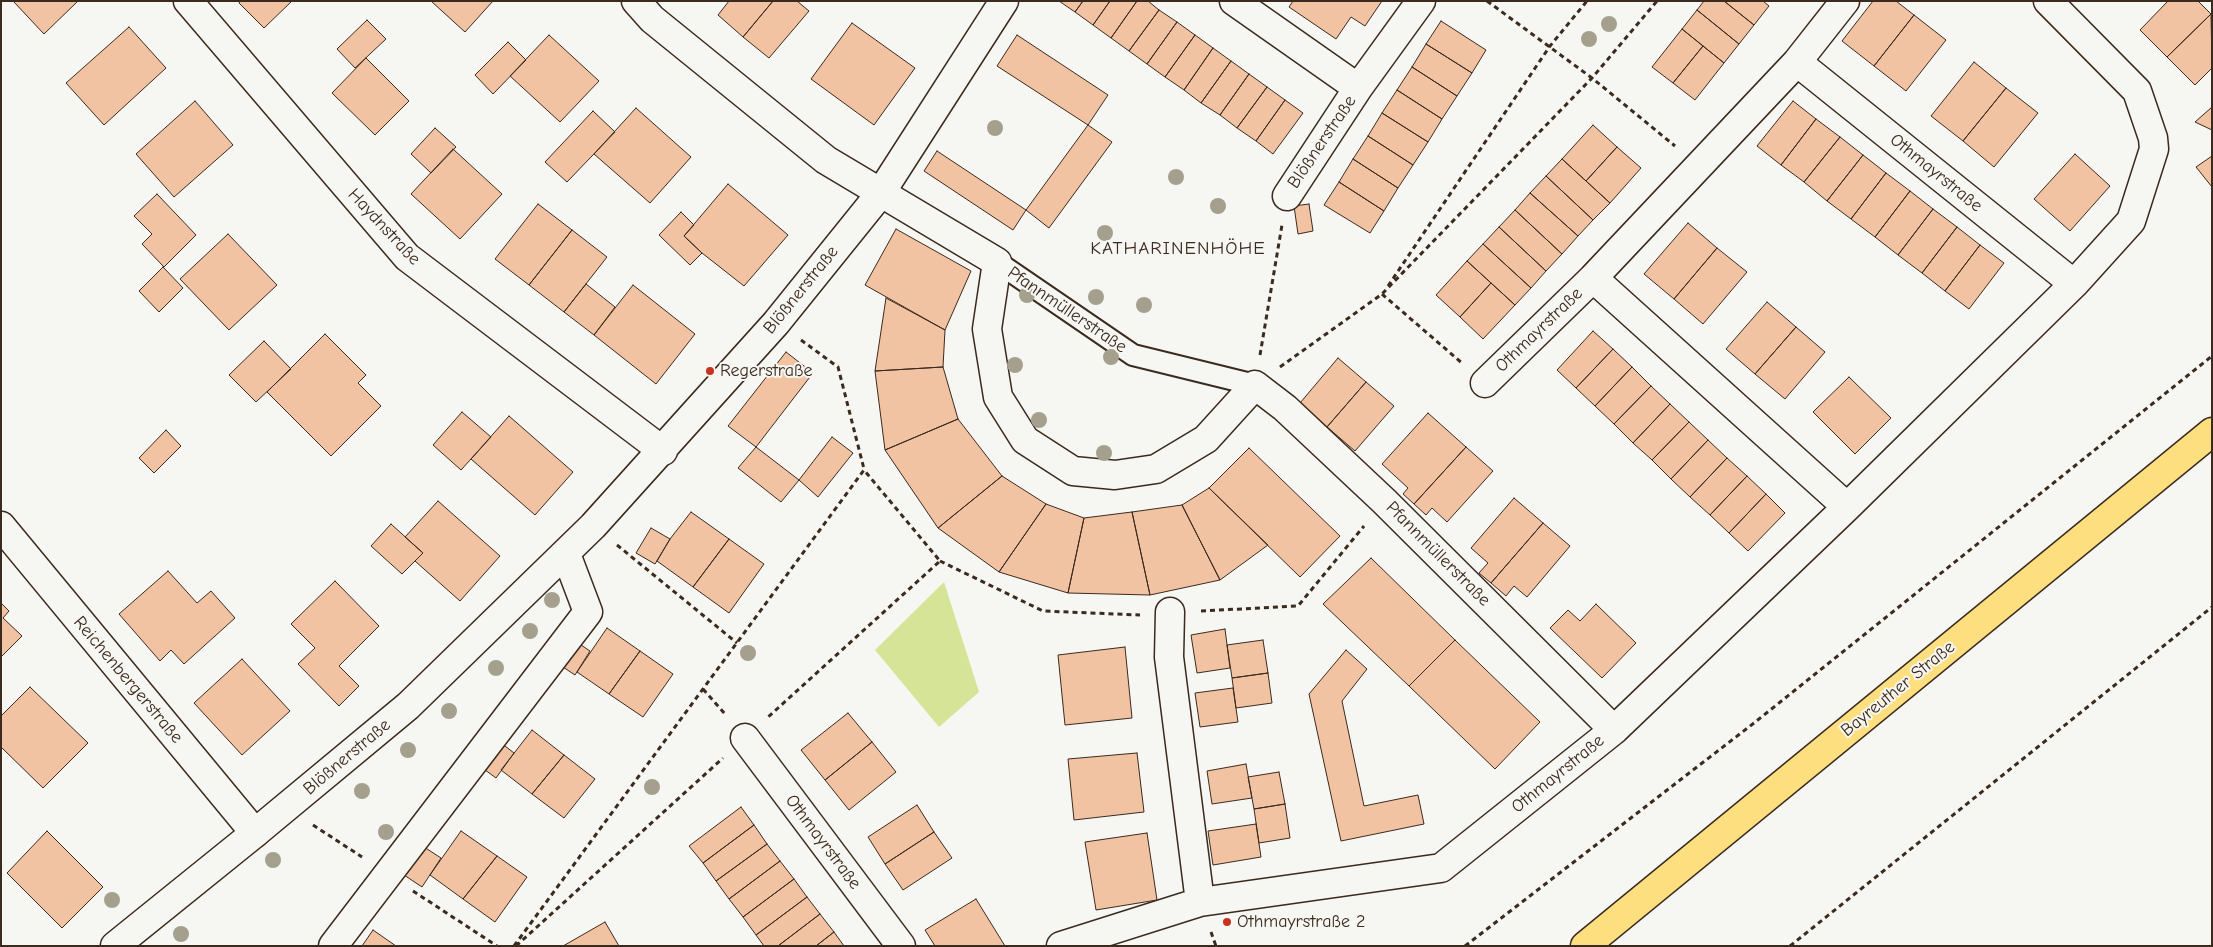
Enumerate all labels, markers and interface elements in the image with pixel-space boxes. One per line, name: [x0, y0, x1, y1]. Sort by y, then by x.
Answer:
street label: Blößnerstraße: [1283, 91, 1361, 193]
street label: Othmayrstraße: [1885, 129, 1987, 217]
street label: Haydnstraße: [343, 184, 425, 270]
district label: KATHARINENHÖHE: [1089, 238, 1267, 260]
street label: Blößnerstraße: [759, 241, 843, 339]
street label: Pfannmüllerstraße: [1003, 262, 1131, 358]
street label: Othmayrstraße: [1491, 283, 1587, 377]
place label: Regerstraße: [720, 360, 812, 382]
marker: Regerstraße: [704, 365, 716, 377]
street label: Pfannmüllerstraße: [1381, 497, 1495, 611]
street label: Reichenbergerstraße: [69, 612, 187, 748]
street label: Bayreuther Straße: [1837, 637, 1959, 741]
street label: Blößnerstraße: [299, 714, 395, 800]
street label: Othmayrstraße: [1507, 730, 1609, 818]
street label: Othmayrstraße: [780, 790, 866, 894]
place label: Othmayrstraße 2: [1237, 911, 1365, 933]
marker: Othmayrstraße 2: [1221, 916, 1233, 928]

